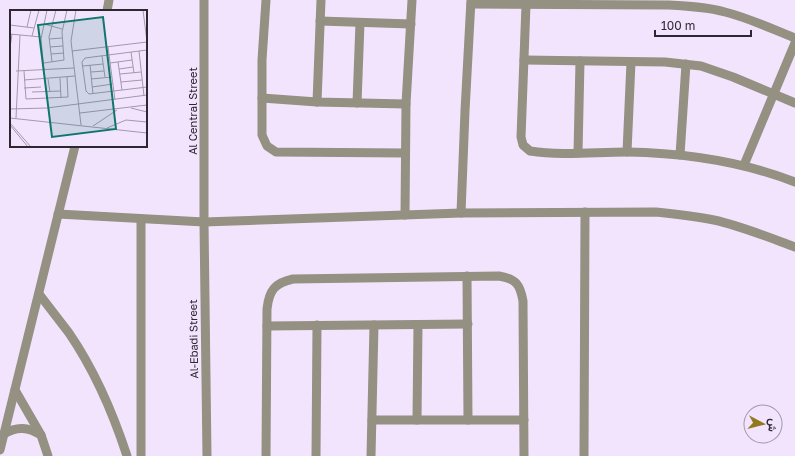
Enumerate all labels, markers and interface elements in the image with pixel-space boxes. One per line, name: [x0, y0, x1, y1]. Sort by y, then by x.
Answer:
inset map: [10, 10, 147, 147]
scale bar: [655, 12, 751, 38]
text: 100 m: [661, 18, 695, 33]
street label: Al Central Street: [186, 67, 199, 155]
street label: Al-Ebadi Street: [186, 299, 200, 379]
north arrow: [743, 404, 783, 444]
text: ش: [765, 418, 781, 433]

